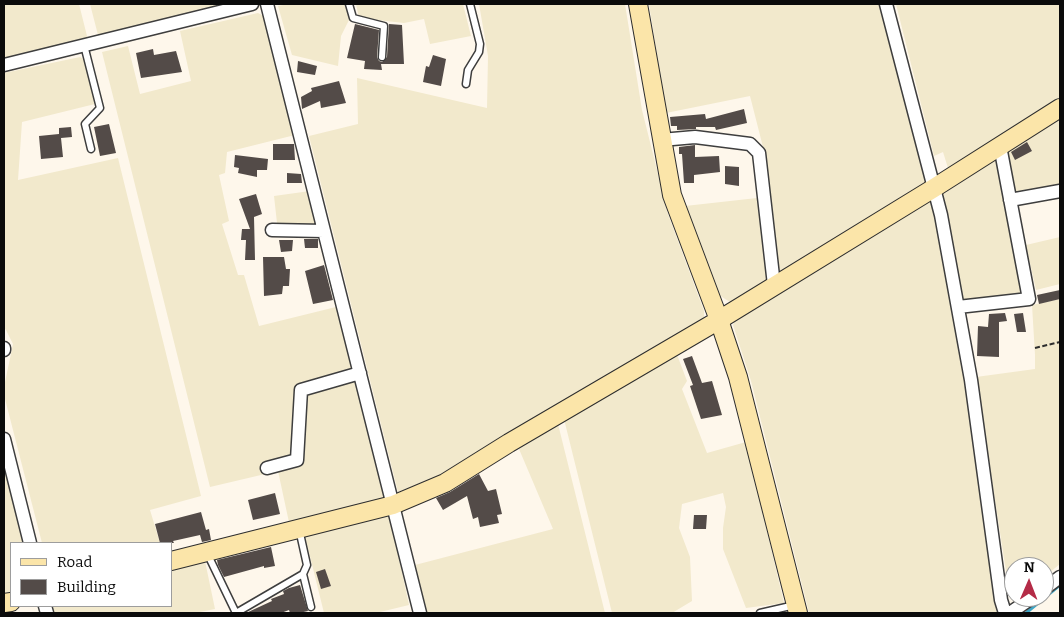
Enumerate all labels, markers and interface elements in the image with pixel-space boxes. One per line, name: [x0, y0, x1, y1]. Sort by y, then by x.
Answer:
legend: [10, 542, 172, 607]
text: Road: [57, 553, 92, 571]
north arrow: [1004, 557, 1054, 607]
text: N: [1024, 559, 1035, 576]
text: Building: [57, 578, 116, 596]

